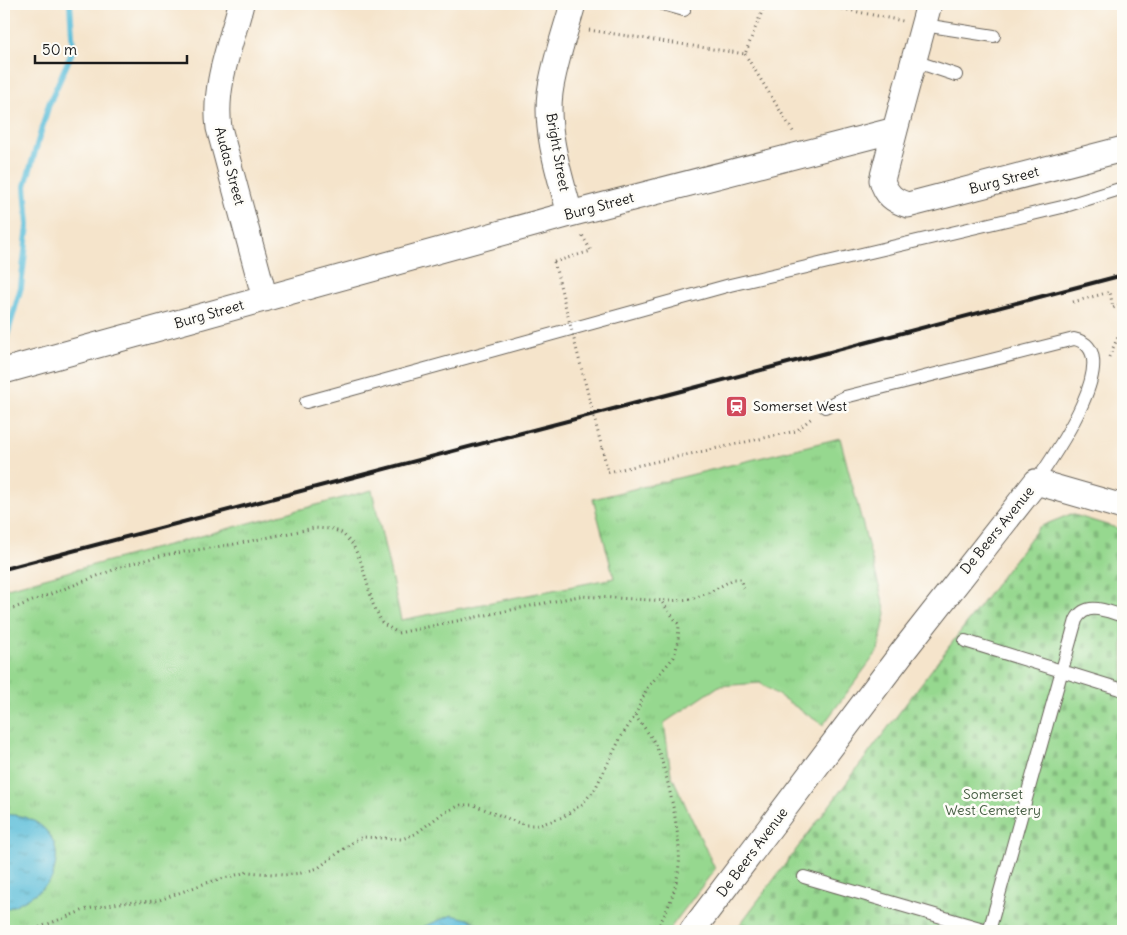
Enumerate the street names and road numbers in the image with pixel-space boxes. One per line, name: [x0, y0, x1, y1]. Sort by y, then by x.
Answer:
street label: Bright Street: [542, 111, 574, 193]
street label: Audas Street: [211, 125, 249, 207]
street label: Burg Street: [967, 162, 1041, 198]
street label: Burg Street: [562, 188, 636, 224]
street label: Burg Street: [172, 295, 246, 332]
street label: De Beers Avenue: [956, 483, 1038, 577]
street label: De Beers Avenue: [712, 804, 792, 900]

